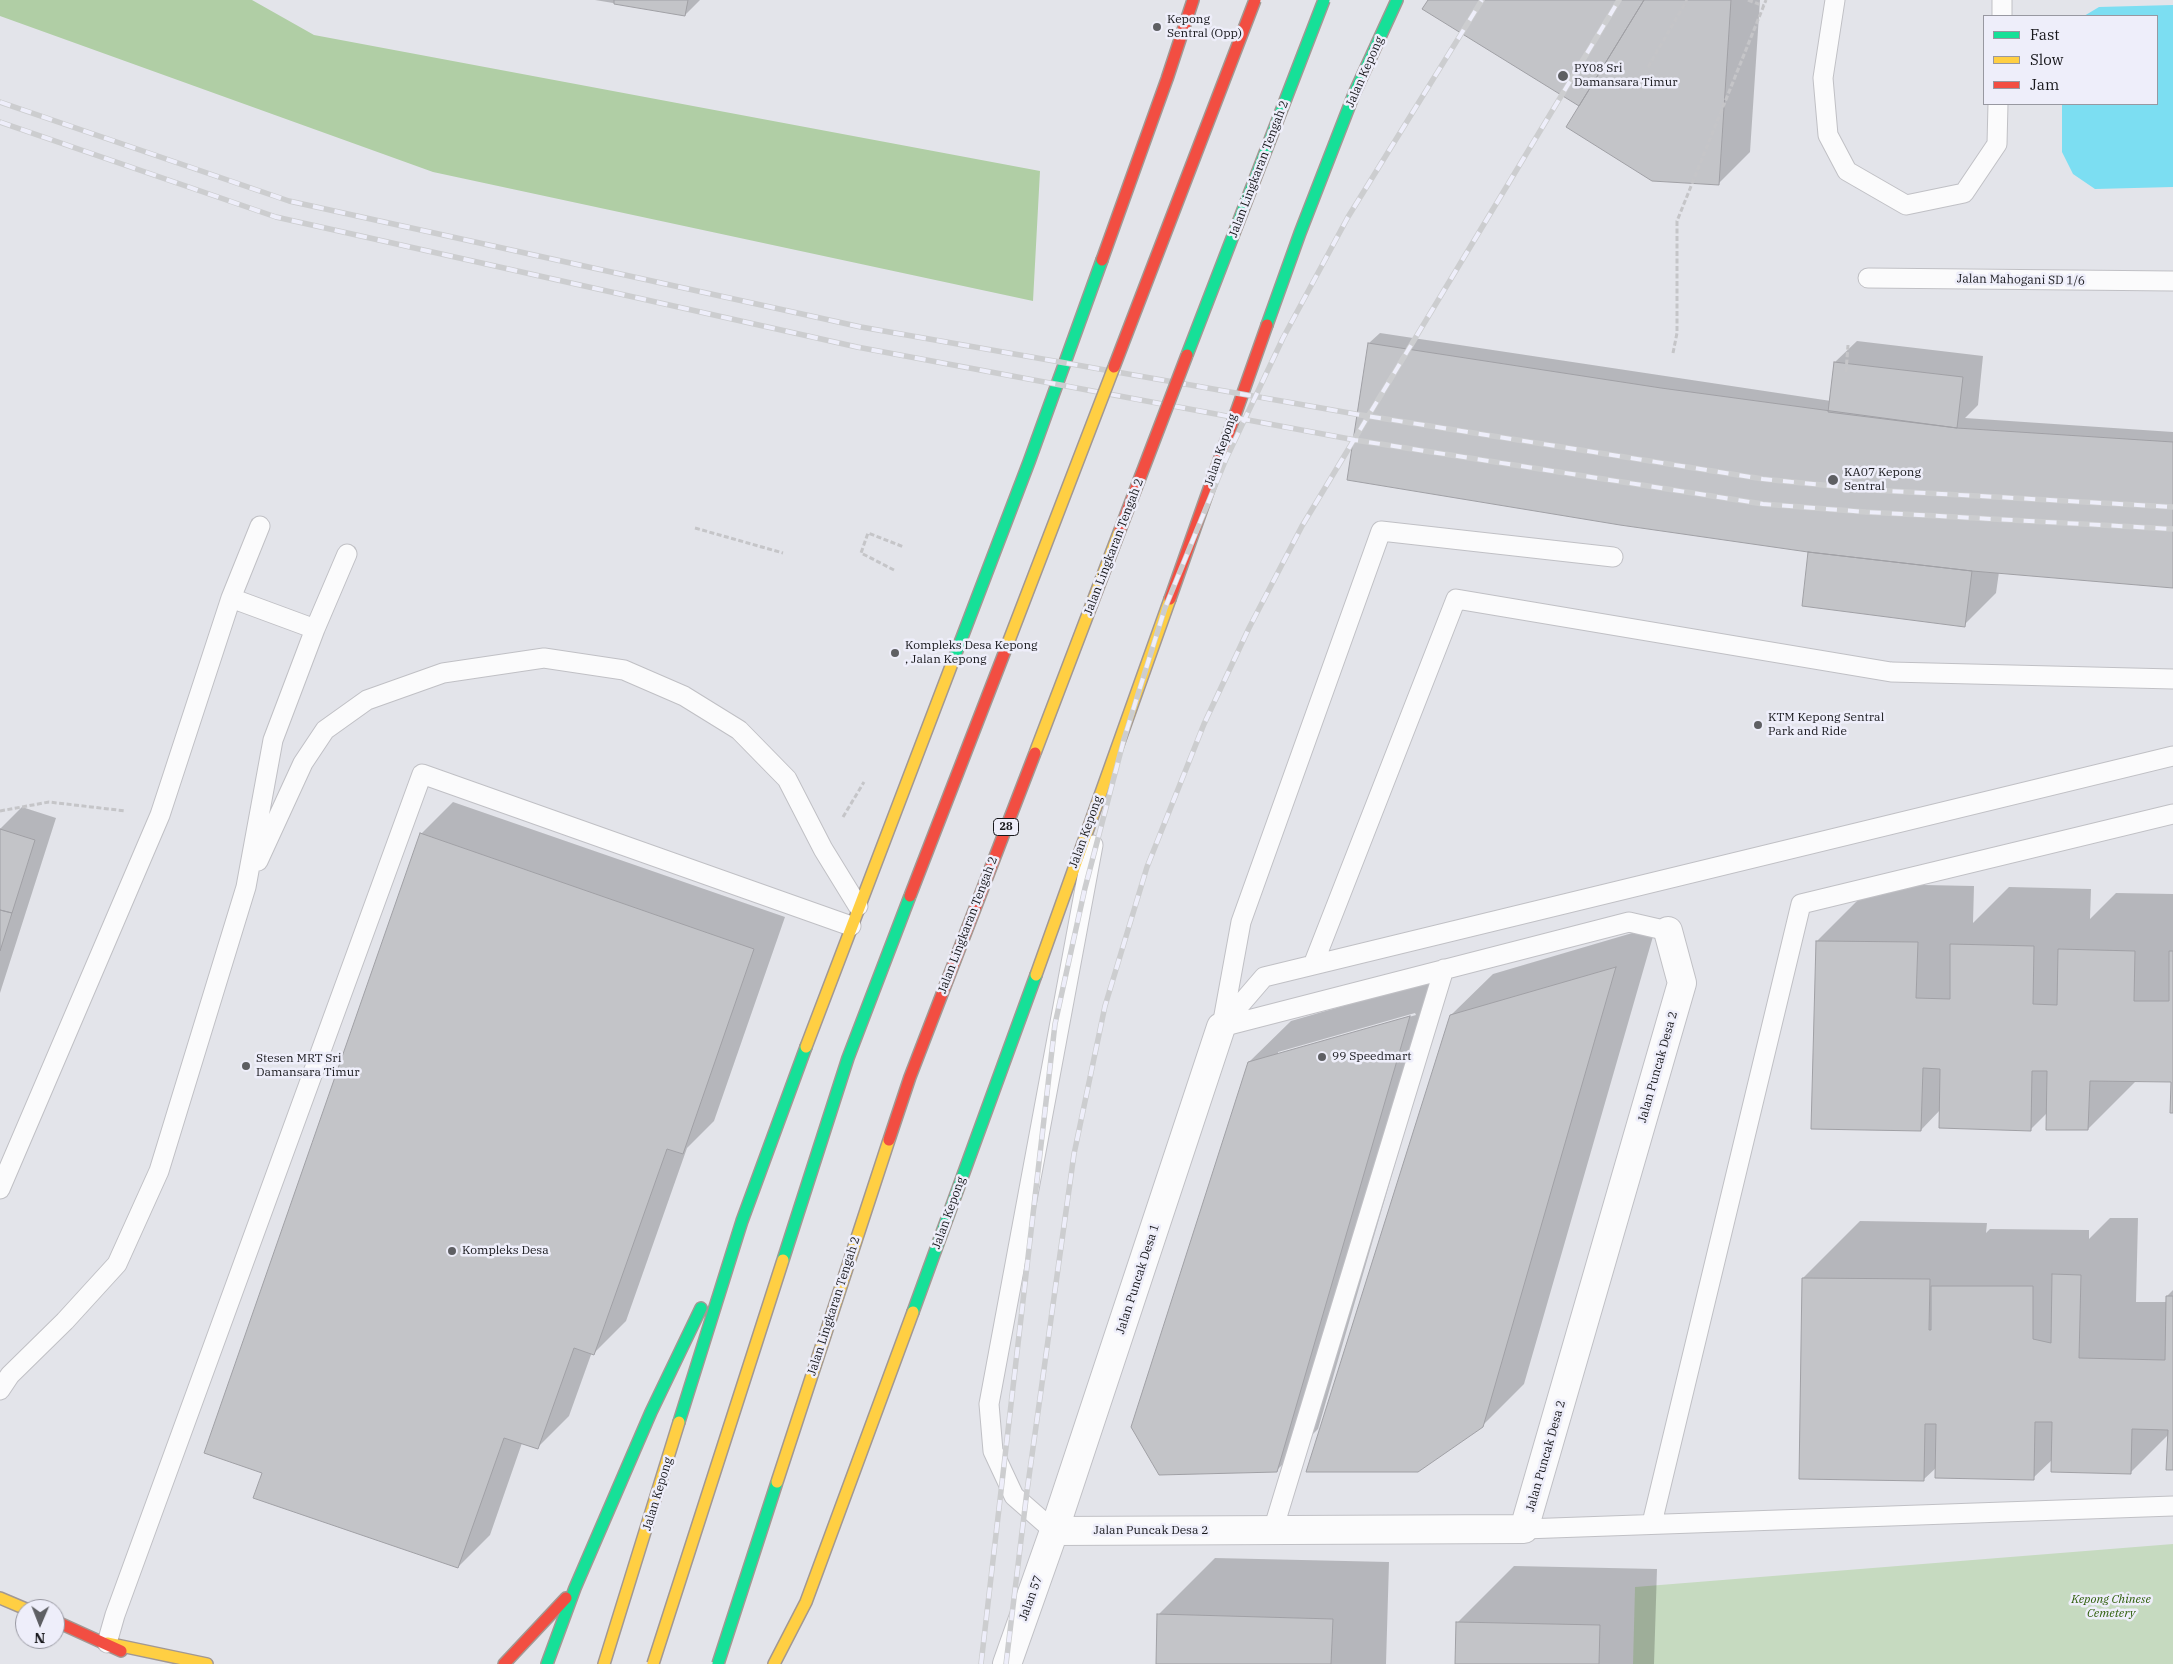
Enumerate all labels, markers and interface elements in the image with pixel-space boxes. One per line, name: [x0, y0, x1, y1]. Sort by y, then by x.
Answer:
place label: Kepong Sentral (Opp): [1167, 13, 1242, 41]
legend: [1983, 15, 2158, 105]
marker: Kepong Sentral (Opp): [1151, 21, 1163, 33]
text: Fast: [2030, 25, 2060, 44]
street label: Jalan Kepong: [1343, 35, 1387, 109]
text: Slow: [2030, 50, 2063, 69]
place label: PY08 Sri Damansara Timur: [1574, 62, 1678, 90]
marker: PY08 Sri Damansara Timur: [1556, 69, 1570, 83]
text: Jam: [2030, 75, 2059, 94]
street label: Jalan Lingkaran Tengah 2: [1226, 99, 1292, 239]
street label: Jalan Mahogani SD 1/6: [1957, 272, 2085, 288]
street label: Jalan Kepong: [1202, 412, 1240, 488]
place label: KA07 Kepong Sentral: [1844, 466, 1921, 494]
marker: KA07 Kepong Sentral: [1826, 473, 1840, 487]
street label: Jalan Lingkaran Tengah 2: [1081, 477, 1147, 617]
place label: Kompleks Desa Kepong , Jalan Kepong: [905, 639, 1038, 667]
marker: Kompleks Desa Kepong , Jalan Kepong: [889, 647, 901, 659]
place label: KTM Kepong Sentral Park and Ride: [1768, 711, 1884, 739]
marker: KTM Kepong Sentral Park and Ride: [1752, 719, 1764, 731]
street label: Jalan Kepong: [1066, 794, 1106, 870]
road number: 28: [994, 819, 1018, 836]
street label: Jalan Lingkaran Tengah 2: [935, 855, 1001, 995]
street label: Jalan Puncak Desa 2: [1635, 1010, 1681, 1124]
place label: 99 Speedmart: [1332, 1050, 1412, 1064]
marker: 99 Speedmart: [1316, 1051, 1328, 1063]
place label: Stesen MRT Sri Damansara Timur: [256, 1052, 360, 1080]
marker: Stesen MRT Sri Damansara Timur: [240, 1060, 252, 1072]
street label: Jalan Kepong: [929, 1175, 969, 1251]
street label: Jalan Puncak Desa 1: [1113, 1222, 1163, 1336]
street label: Jalan Lingkaran Tengah 2: [805, 1235, 863, 1377]
place label: Kompleks Desa: [462, 1244, 549, 1258]
marker: Kompleks Desa: [446, 1245, 458, 1257]
street label: Jalan Puncak Desa 2: [1523, 1399, 1569, 1513]
street label: Jalan Kepong: [640, 1456, 676, 1532]
street label: Jalan Puncak Desa 2: [1094, 1524, 1208, 1538]
street label: Jalan 57: [1016, 1573, 1046, 1623]
park label: Kepong Chinese Cemetery: [2071, 1593, 2151, 1621]
north arrow: [15, 1599, 65, 1649]
text: N: [34, 1629, 45, 1647]

